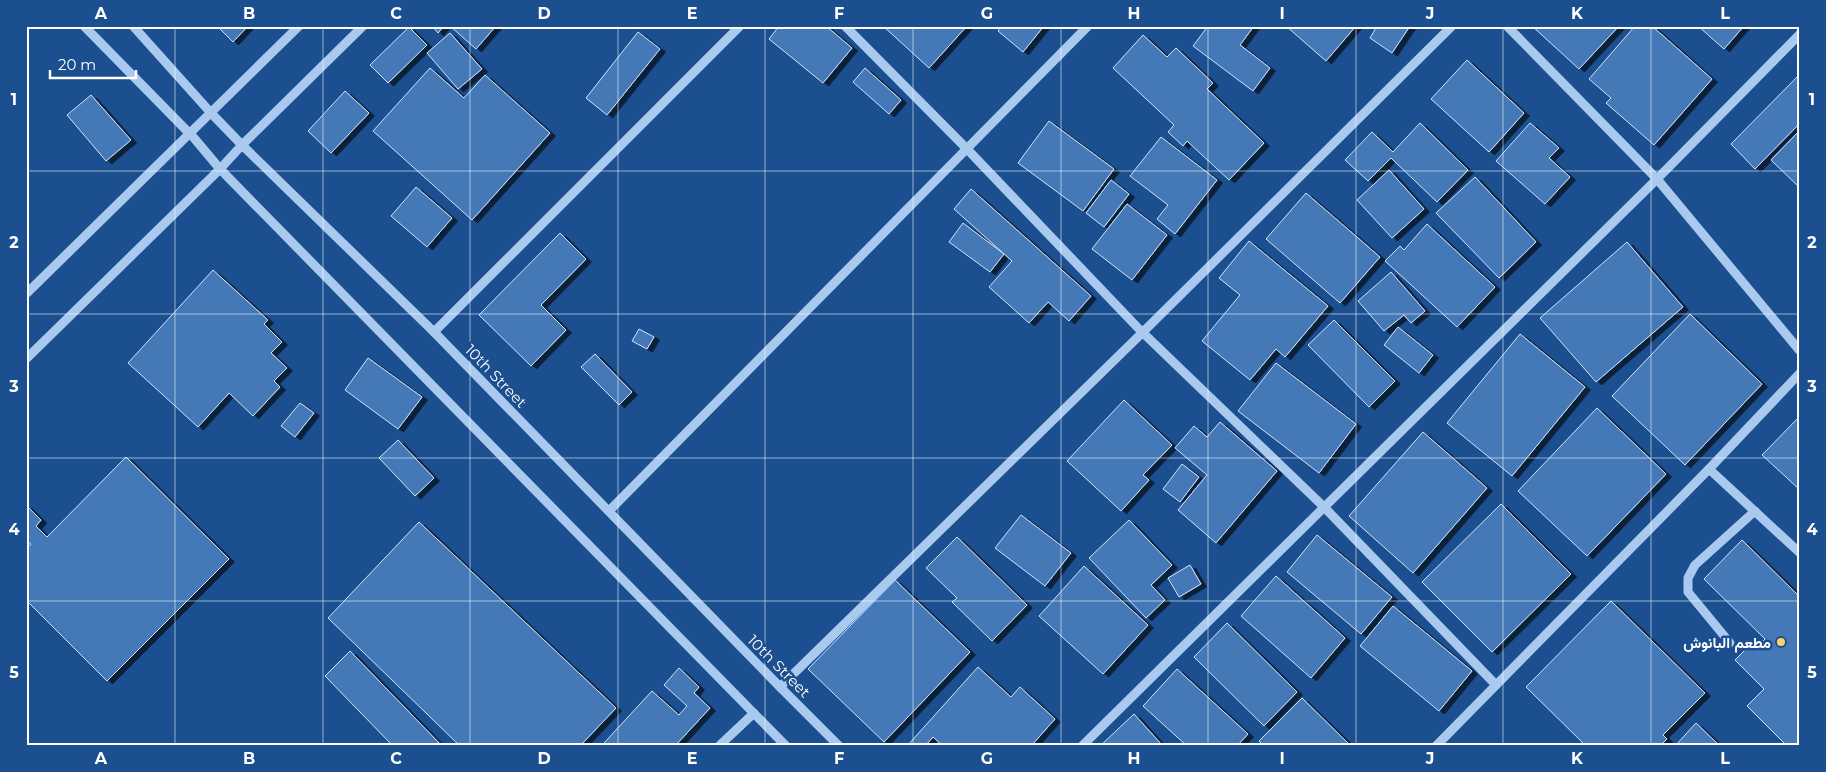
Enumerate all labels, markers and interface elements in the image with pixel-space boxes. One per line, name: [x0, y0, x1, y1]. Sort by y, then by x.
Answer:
text: A: [94, 4, 108, 23]
text: B: [243, 4, 255, 23]
text: C: [390, 4, 402, 23]
text: D: [537, 4, 551, 23]
text: E: [687, 4, 697, 23]
text: F: [834, 4, 844, 23]
text: G: [981, 4, 993, 23]
text: H: [1128, 4, 1140, 23]
text: I: [1279, 4, 1285, 23]
text: J: [1425, 4, 1434, 23]
text: K: [1571, 4, 1584, 23]
text: L: [1720, 4, 1730, 23]
scale bar: [50, 48, 136, 80]
text: 20 m: [58, 55, 96, 74]
text: 1: [11, 90, 17, 109]
text: 1: [1809, 90, 1815, 109]
text: 2: [9, 233, 19, 252]
text: 2: [1807, 233, 1817, 252]
street label: 10th Street: [461, 340, 531, 412]
text: 3: [8, 377, 19, 396]
text: 3: [1806, 377, 1817, 396]
text: 4: [8, 520, 20, 539]
text: 4: [1806, 520, 1818, 539]
street label: 10th Street: [744, 631, 814, 701]
place label: مطعم البانوش: [1683, 633, 1771, 653]
marker: مطعم البانوش: [1775, 636, 1787, 648]
text: 5: [9, 663, 19, 682]
text: 5: [1807, 663, 1817, 682]
text: A: [94, 749, 108, 768]
text: B: [243, 749, 255, 768]
text: C: [390, 749, 402, 768]
text: D: [537, 749, 551, 768]
text: E: [687, 749, 697, 768]
text: F: [834, 749, 844, 768]
text: G: [981, 749, 993, 768]
text: H: [1128, 749, 1140, 768]
text: I: [1279, 749, 1285, 768]
text: J: [1425, 749, 1434, 768]
text: K: [1571, 749, 1584, 768]
text: L: [1720, 749, 1730, 768]

